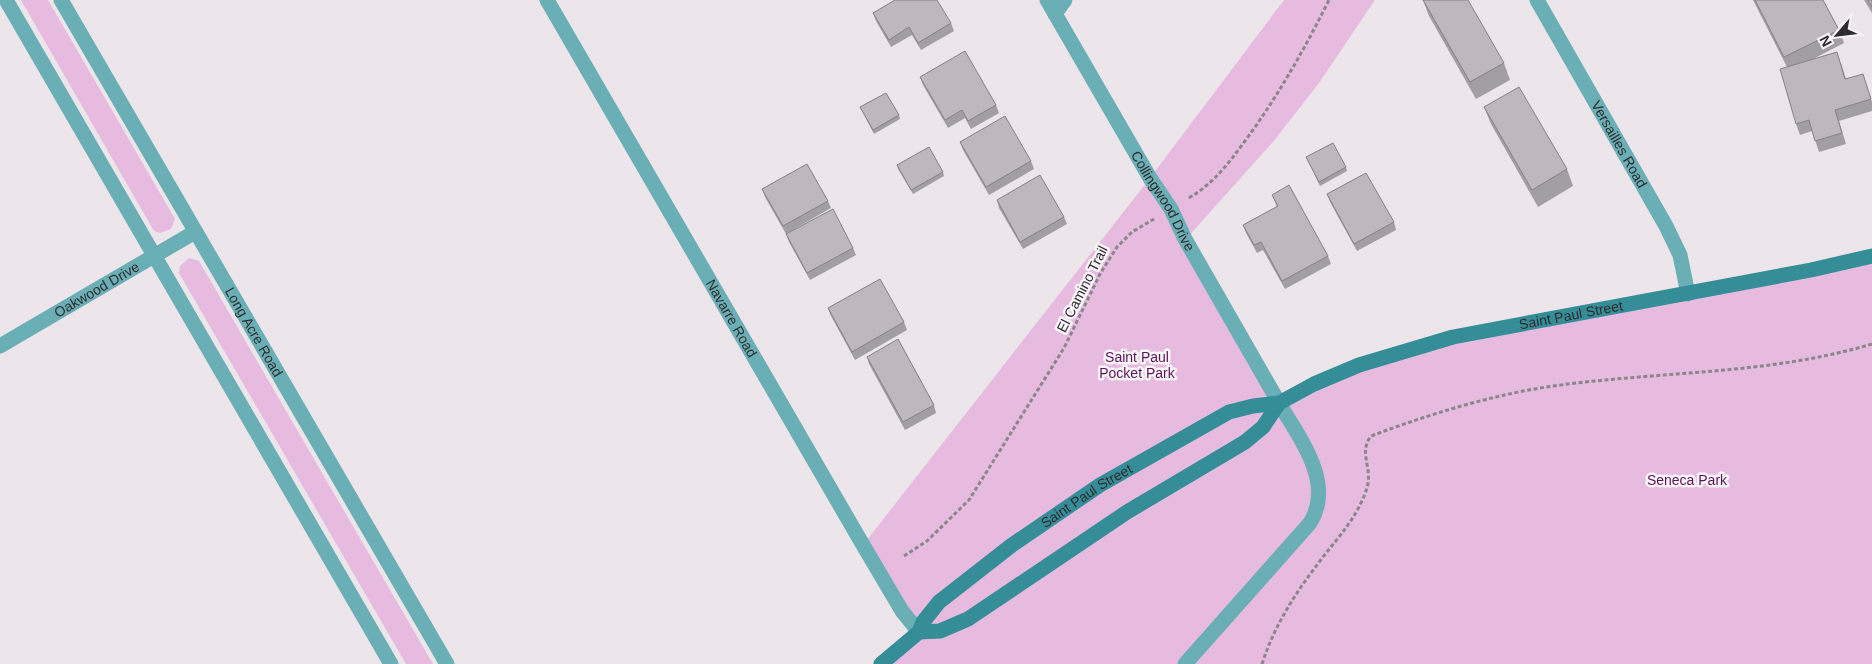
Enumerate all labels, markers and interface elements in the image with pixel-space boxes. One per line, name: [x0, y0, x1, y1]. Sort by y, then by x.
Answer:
north arrow: [1812, 10, 1862, 60]
text: N: [1816, 33, 1835, 49]
street label: Versailles Road: [1588, 98, 1650, 190]
street label: Collingwood Drive: [1128, 148, 1198, 254]
street label: El Camino Trail: [1053, 243, 1111, 335]
street label: Oakwood Drive: [51, 258, 142, 321]
street label: Navarre Road: [703, 277, 760, 360]
street label: Long Acre Road: [222, 285, 286, 379]
street label: Saint Paul Street: [1518, 297, 1624, 332]
park label: Saint Paul Pocket Park: [1099, 349, 1176, 381]
street label: Saint Paul Street: [1038, 461, 1135, 531]
park label: Seneca Park: [1647, 472, 1728, 488]

